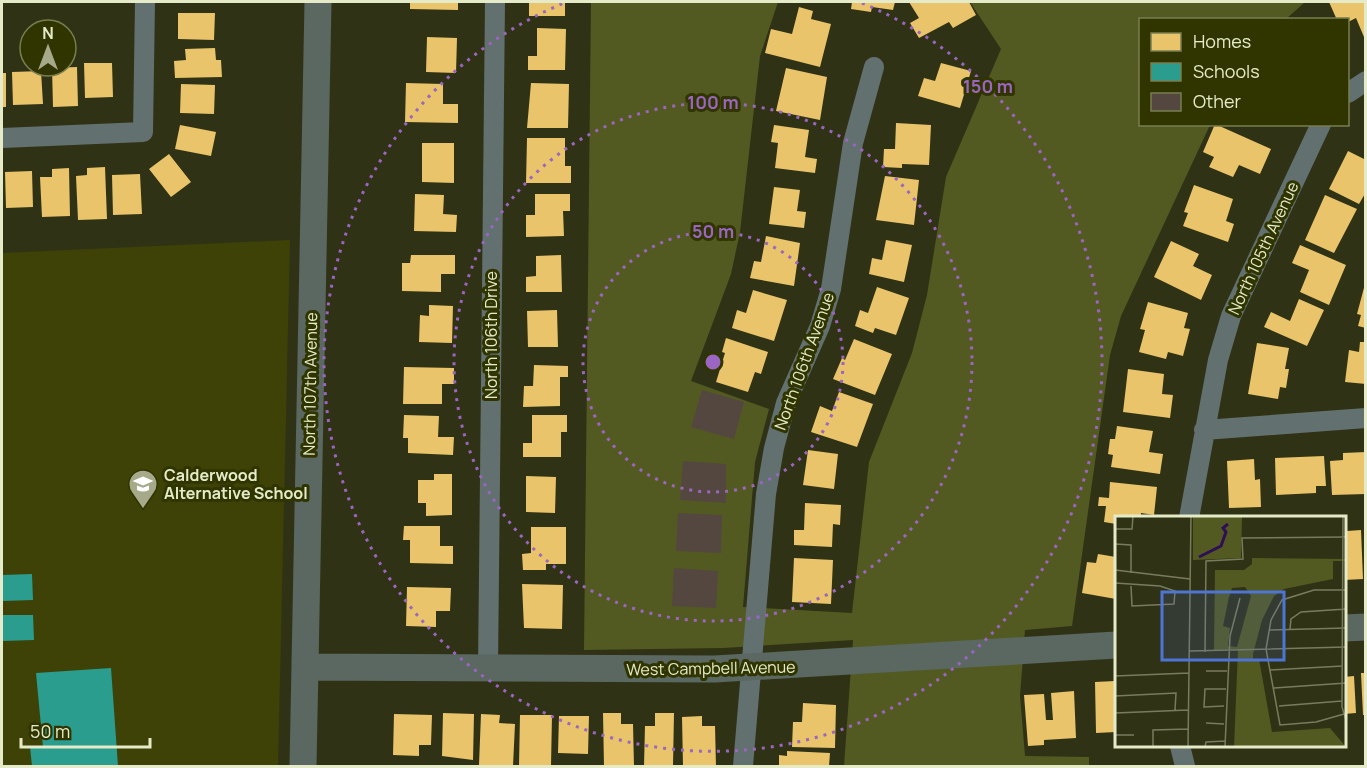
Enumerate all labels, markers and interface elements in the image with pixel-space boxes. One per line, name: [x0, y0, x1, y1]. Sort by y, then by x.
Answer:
north arrow: [18, 18, 78, 78]
legend: [1139, 18, 1349, 126]
text: N: [42, 22, 54, 44]
text: Homes: [1193, 29, 1251, 53]
text: Schools: [1193, 59, 1260, 83]
text: 150 m: [963, 74, 1013, 98]
text: Other: [1193, 89, 1241, 113]
text: 100 m: [687, 90, 739, 114]
street label: North 105th Avenue: [1223, 178, 1303, 318]
text: 50 m: [692, 219, 734, 243]
street label: North 106th Drive: [480, 271, 502, 399]
street label: North 106th Avenue: [769, 289, 839, 433]
street label: North 107th Avenue: [298, 312, 322, 456]
centre of rings: [703, 352, 723, 372]
place label: Calderwood Alternative School: [164, 464, 308, 504]
school or university icon: Calderwood Alternative School: [127, 468, 159, 510]
inset map: [1115, 516, 1346, 747]
street label: West Campbell Avenue: [626, 656, 796, 680]
scale bar: [21, 711, 150, 749]
text: 50 m: [30, 719, 70, 743]

